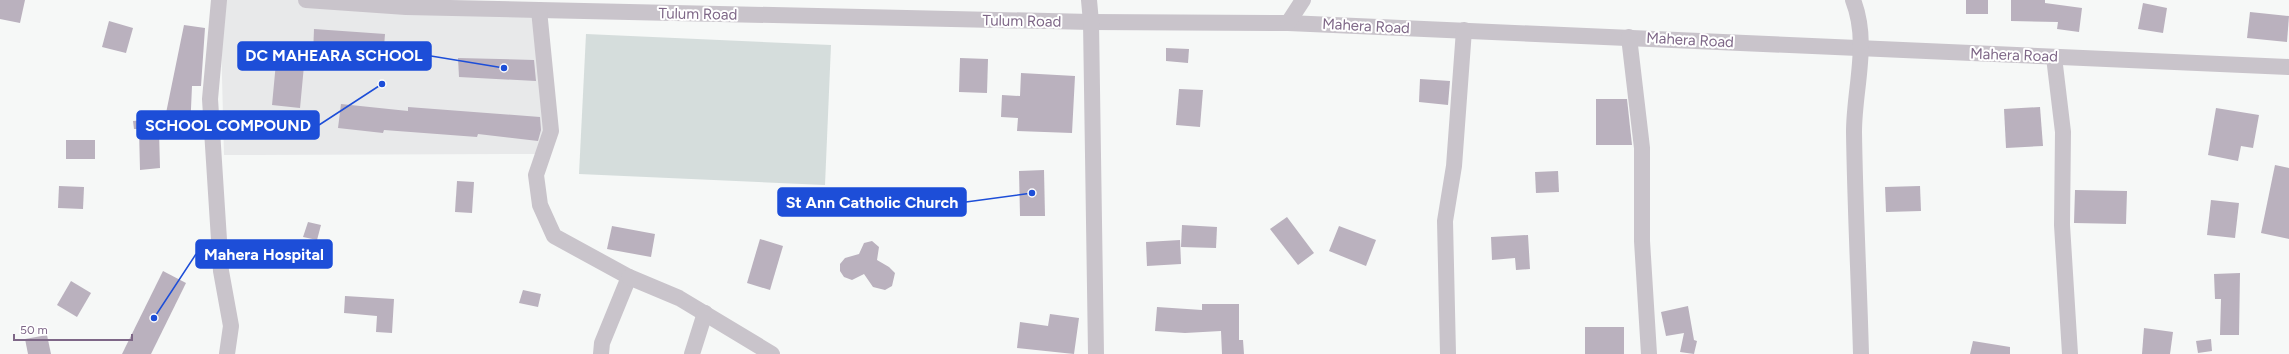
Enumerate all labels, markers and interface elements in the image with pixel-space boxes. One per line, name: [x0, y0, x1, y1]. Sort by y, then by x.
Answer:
street label: Tulum Road: [659, 4, 737, 24]
street label: Tulum Road: [983, 11, 1061, 31]
street label: Mahera Road: [1322, 15, 1410, 37]
street label: Mahera Road: [1646, 29, 1734, 51]
callout: DC MAHEARA SCHOOL: [238, 42, 431, 70]
street label: Mahera Road: [1970, 44, 2058, 66]
text: DC MAHEARA SCHOOL: [245, 46, 423, 65]
callout: SCHOOL COMPOUND: [137, 111, 319, 139]
text: SCHOOL COMPOUND: [145, 116, 311, 135]
callout: St Ann Catholic Church: [778, 188, 966, 216]
text: St Ann Catholic Church: [786, 193, 958, 212]
callout: Mahera Hospital: [196, 240, 332, 268]
text: Mahera Hospital: [204, 245, 324, 264]
scale bar: [14, 316, 132, 342]
text: 50 m: [20, 323, 48, 337]

